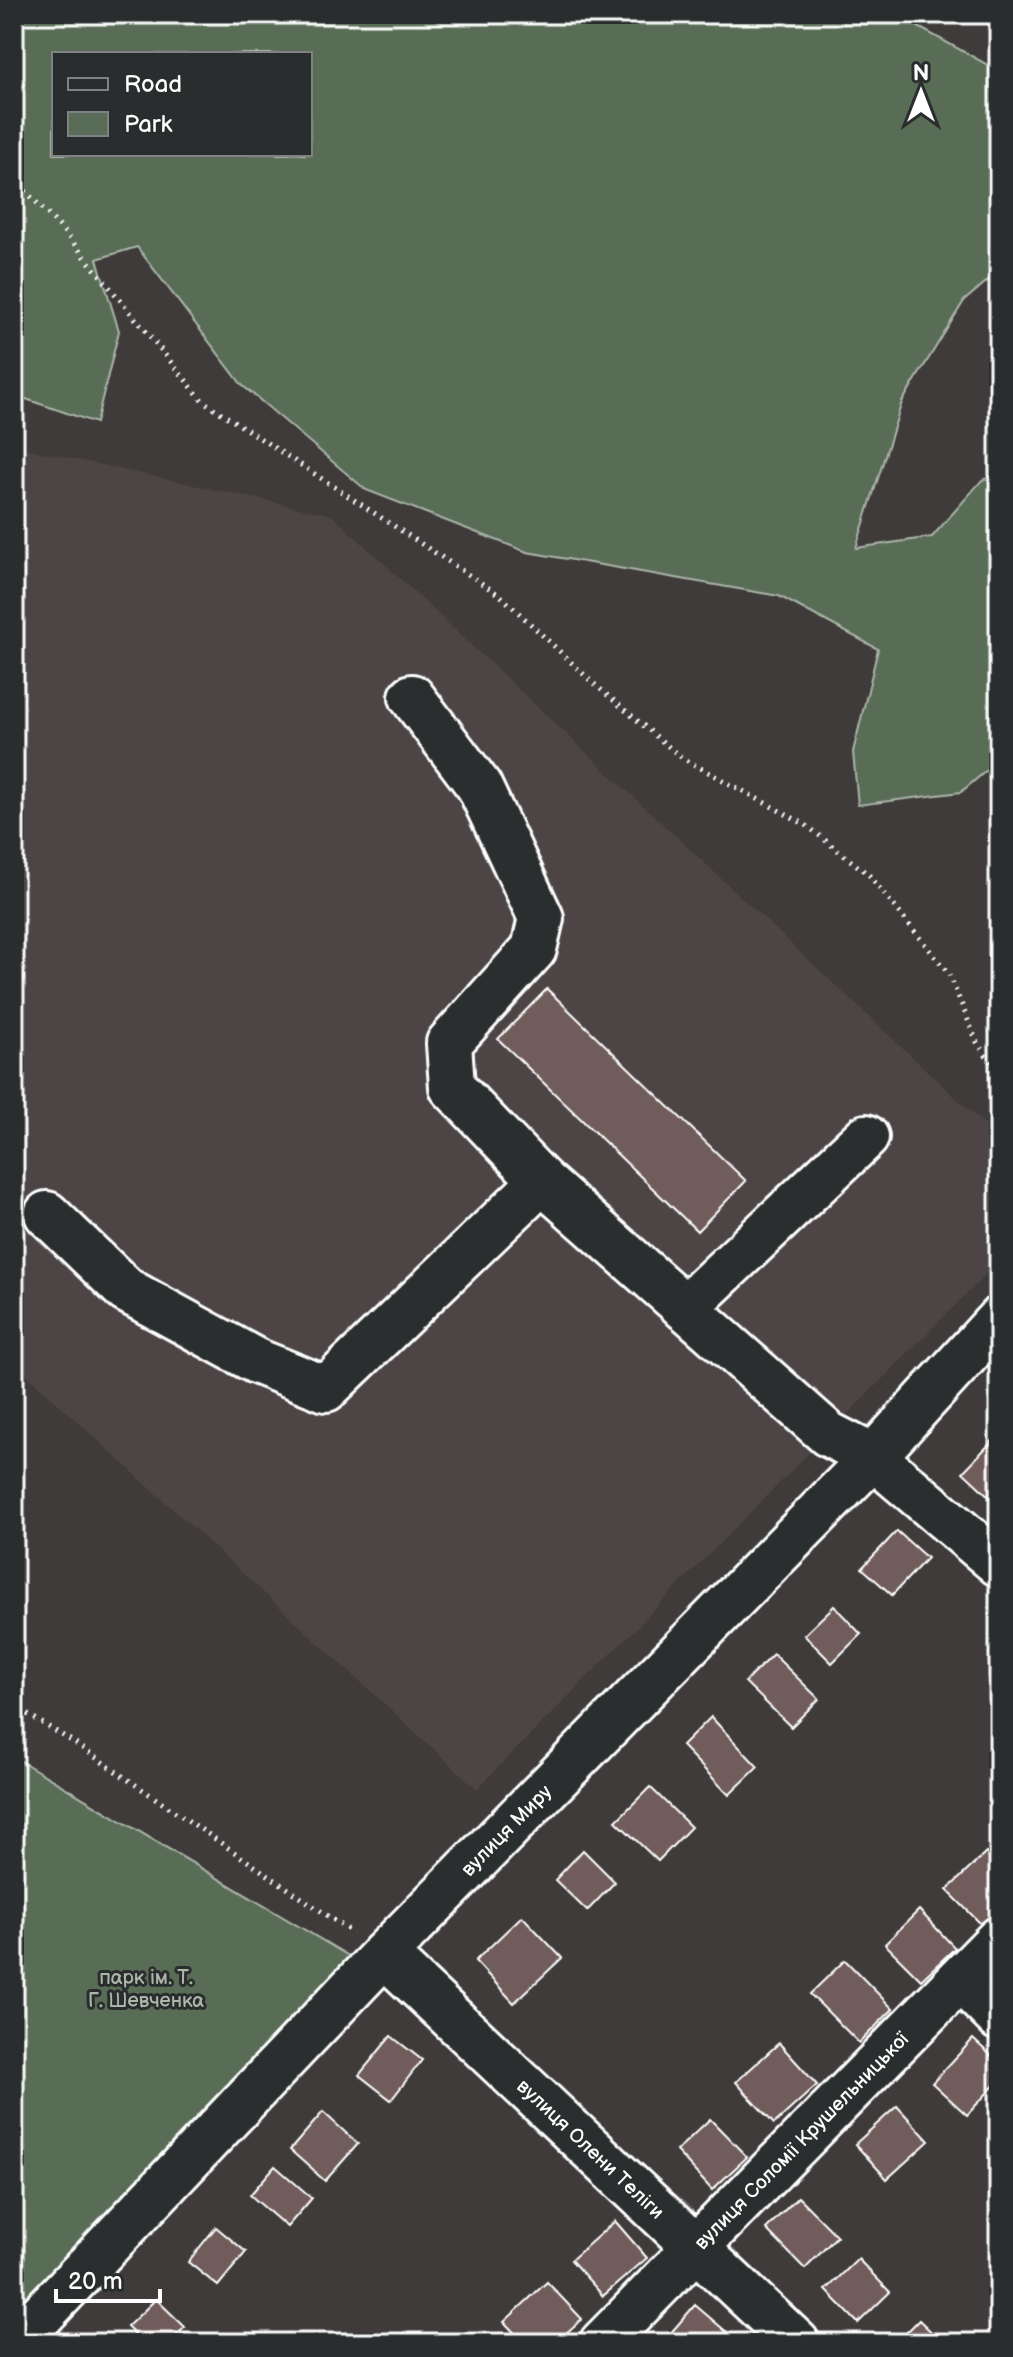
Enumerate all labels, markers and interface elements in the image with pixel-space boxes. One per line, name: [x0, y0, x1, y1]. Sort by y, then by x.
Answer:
legend: [52, 52, 312, 156]
north arrow: [881, 52, 961, 132]
text: N: [913, 60, 929, 87]
text: Road: [124, 70, 182, 99]
text: Park: [124, 110, 172, 139]
street label: вулиця Миру: [456, 1780, 557, 1882]
park label: парк ім. Т. Г. Шевченка: [88, 1966, 204, 2013]
street label: вулиця Соломії Крушельницької: [690, 2026, 915, 2255]
street label: вулиця Олени Теліги: [511, 2074, 669, 2224]
scale bar: [56, 2253, 160, 2303]
text: 20 m: [68, 2267, 123, 2296]

